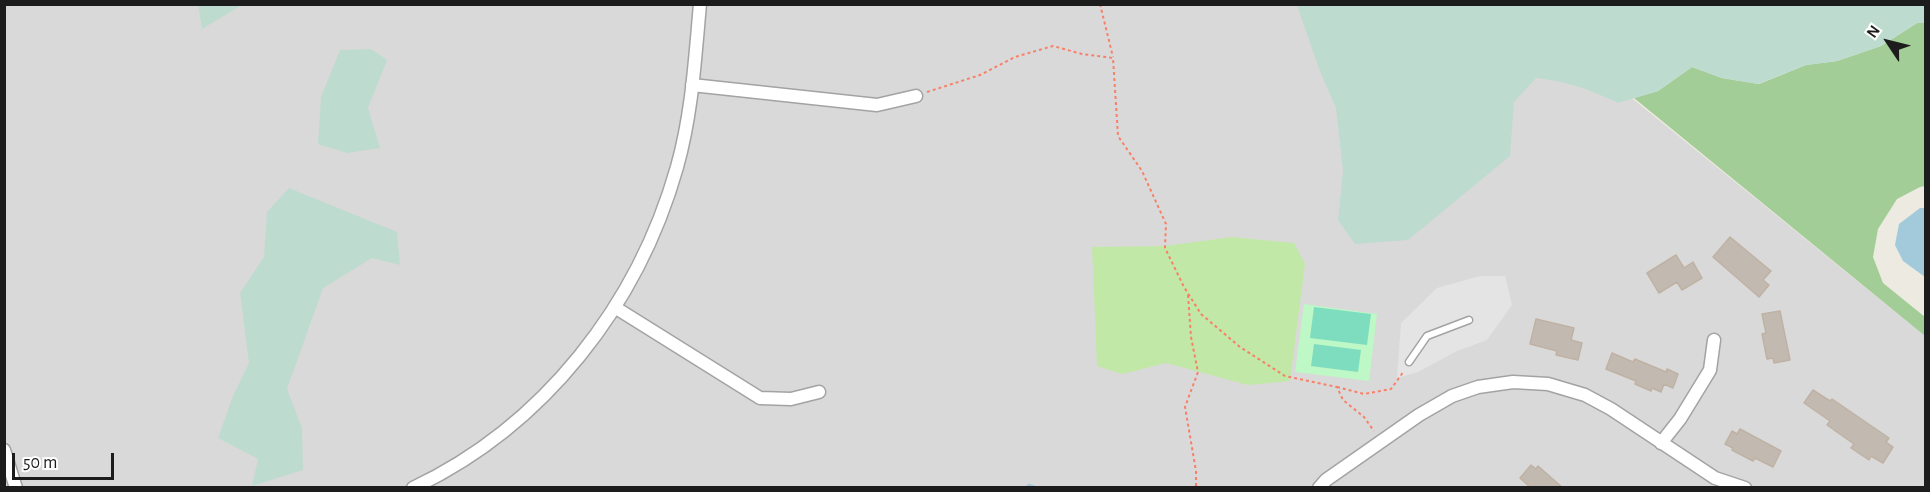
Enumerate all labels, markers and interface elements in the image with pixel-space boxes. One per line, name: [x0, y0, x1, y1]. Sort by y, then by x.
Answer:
north arrow: [1858, 12, 1918, 72]
text: N: [1864, 23, 1883, 41]
scale bar: [15, 441, 117, 479]
text: 50 m: [23, 454, 57, 472]

